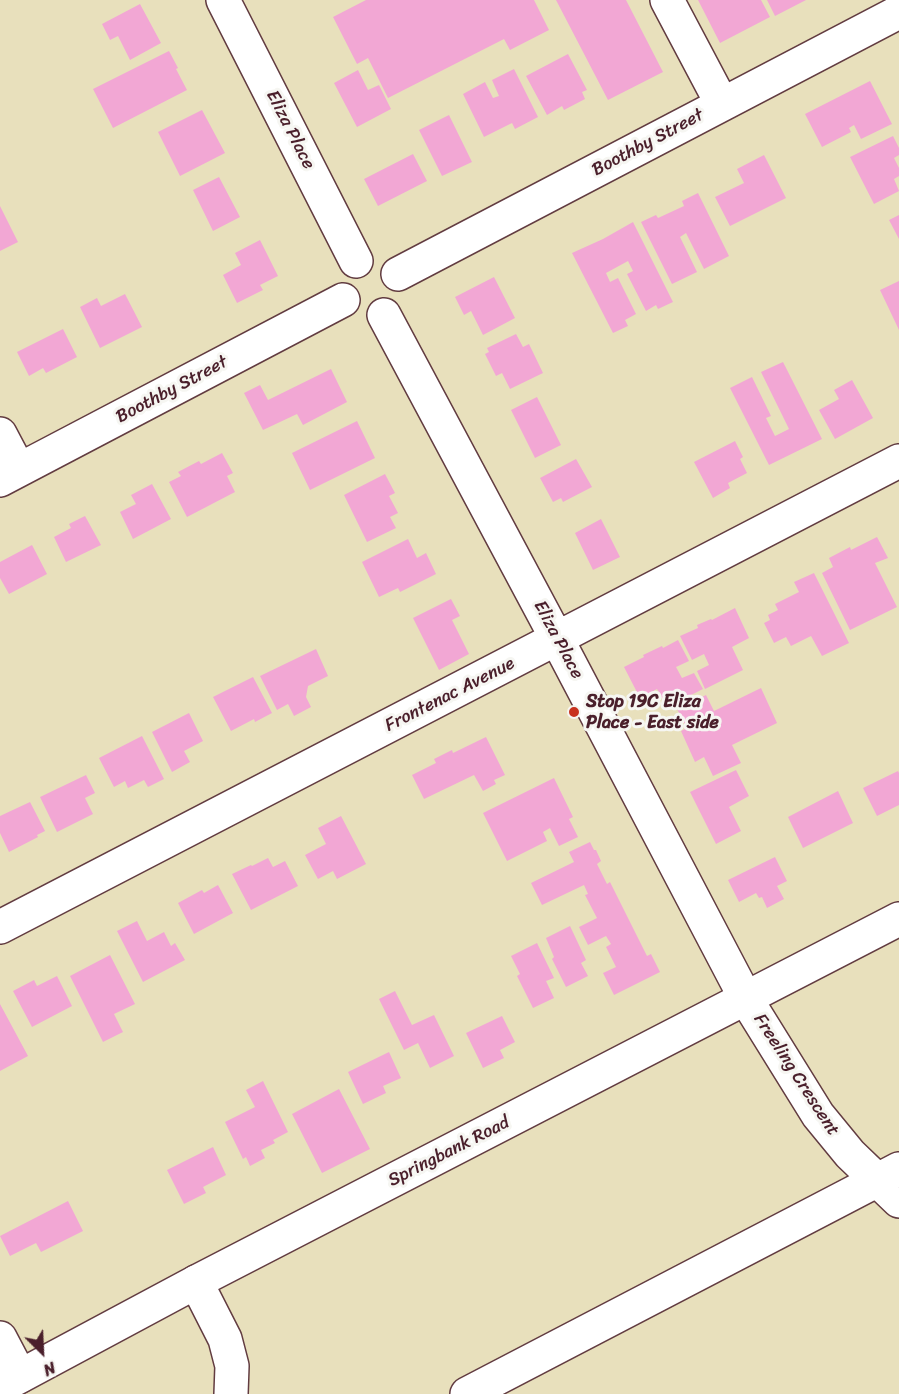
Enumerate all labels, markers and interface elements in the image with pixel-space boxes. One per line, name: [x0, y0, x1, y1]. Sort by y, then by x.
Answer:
street label: Eliza Place: [261, 87, 319, 173]
street label: Boothby Street: [589, 105, 707, 181]
street label: Boothby Street: [113, 352, 231, 428]
street label: Eliza Place: [528, 597, 588, 683]
street label: Frontenac Avenue: [382, 653, 518, 737]
place label: Stop 19C Eliza Place - East side: [586, 691, 719, 734]
marker: Stop 19C Eliza Place - East side: [567, 705, 581, 719]
street label: Freeling Crescent: [748, 1010, 844, 1140]
street label: Springbank Road: [385, 1112, 513, 1192]
north arrow: [12, 1322, 72, 1382]
text: N: [39, 1353, 60, 1384]

